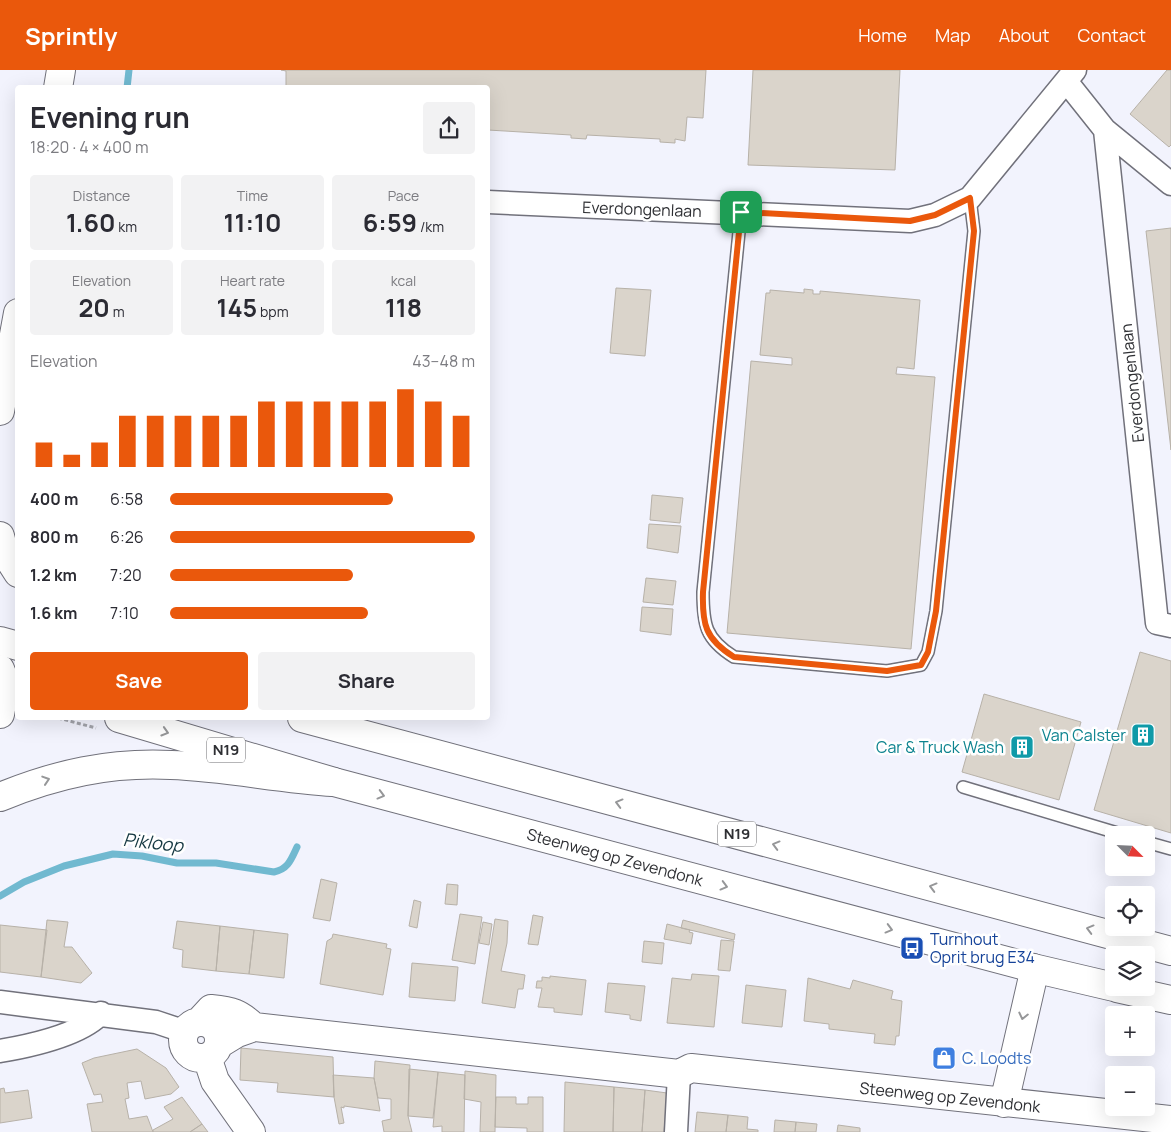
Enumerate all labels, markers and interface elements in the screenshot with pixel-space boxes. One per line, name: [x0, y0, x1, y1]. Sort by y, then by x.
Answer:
text: Sprintly: [25, 19, 117, 52]
text: Home: [858, 23, 907, 47]
text: Map: [935, 23, 971, 47]
text: About: [999, 23, 1049, 47]
text: Contact: [1077, 23, 1146, 47]
text: Evening run: [30, 98, 190, 136]
button: share: [423, 102, 475, 154]
text: 18:20 · 4 × 400 m: [30, 136, 149, 158]
text: Distance: [73, 186, 130, 205]
text: Time: [237, 186, 268, 205]
text: Pace: [388, 186, 419, 205]
pin: [720, 191, 762, 233]
street label: Everdongenlaan: [582, 196, 702, 222]
icon: arrive: [727, 198, 755, 226]
text: 1.60: [66, 205, 115, 240]
text: 11:10: [224, 205, 281, 240]
text: 6:59: [363, 205, 417, 240]
text: km: [115, 217, 137, 236]
text: /km: [417, 217, 444, 236]
text: Elevation: [72, 271, 131, 290]
text: Heart rate: [220, 271, 285, 290]
text: kcal: [391, 271, 416, 290]
text: 20: [78, 290, 110, 325]
text: 145: [216, 290, 257, 325]
text: 118: [385, 290, 422, 325]
text: m: [110, 302, 125, 321]
text: bpm: [257, 302, 289, 321]
street label: Everdongenlaan: [1115, 322, 1149, 444]
text: Elevation: [30, 350, 98, 372]
text: 43–48 m: [412, 350, 475, 372]
text: 400 m: [30, 488, 78, 510]
text: 6:58: [110, 488, 143, 510]
text: 800 m: [30, 526, 78, 548]
text: 6:26: [110, 526, 144, 548]
text: 1.2 km: [30, 564, 77, 586]
text: 7:20: [110, 564, 142, 586]
text: 1.6 km: [30, 602, 77, 624]
text: 7:10: [110, 602, 139, 624]
button: Save: [30, 652, 248, 710]
button: Share: [258, 652, 475, 710]
building icon: Van Calster: [1130, 722, 1156, 748]
place label: Van Calster: [1042, 724, 1126, 746]
one-way arrow: [161, 726, 169, 736]
building icon: Car & Truck Wash: [1009, 734, 1035, 760]
place label: Car & Truck Wash: [876, 736, 1004, 758]
road number: N19: [207, 738, 245, 762]
one-way arrow: [41, 776, 49, 786]
one-way arrow: [377, 789, 386, 800]
one-way arrow: [616, 798, 624, 808]
road number: N19: [718, 822, 756, 846]
street label: Steenweg op Zevendonk: [524, 823, 707, 891]
north arrow: [1105, 826, 1155, 876]
map controls: [1105, 826, 1155, 1116]
water label: Pikloop: [122, 827, 186, 857]
one-way arrow: [772, 840, 781, 851]
one-way arrow: [720, 880, 728, 890]
one-way arrow: [929, 882, 938, 893]
button: locate: [1105, 886, 1155, 936]
one-way arrow: [884, 924, 892, 934]
one-way arrow: [1086, 924, 1095, 935]
place label: Turnhout Oprit brug E34: [930, 928, 1035, 968]
bus stop icon: Turnhout Oprit brug E34: [899, 935, 925, 961]
button: layers: [1105, 946, 1155, 996]
button: +: [1105, 1006, 1155, 1056]
one-way arrow: [1018, 1011, 1029, 1020]
shop icon: C. Loodts: [931, 1045, 957, 1071]
place label: C. Loodts: [962, 1047, 1031, 1069]
button: −: [1105, 1066, 1155, 1116]
street label: Steenweg op Zevendonk: [859, 1077, 1043, 1118]

